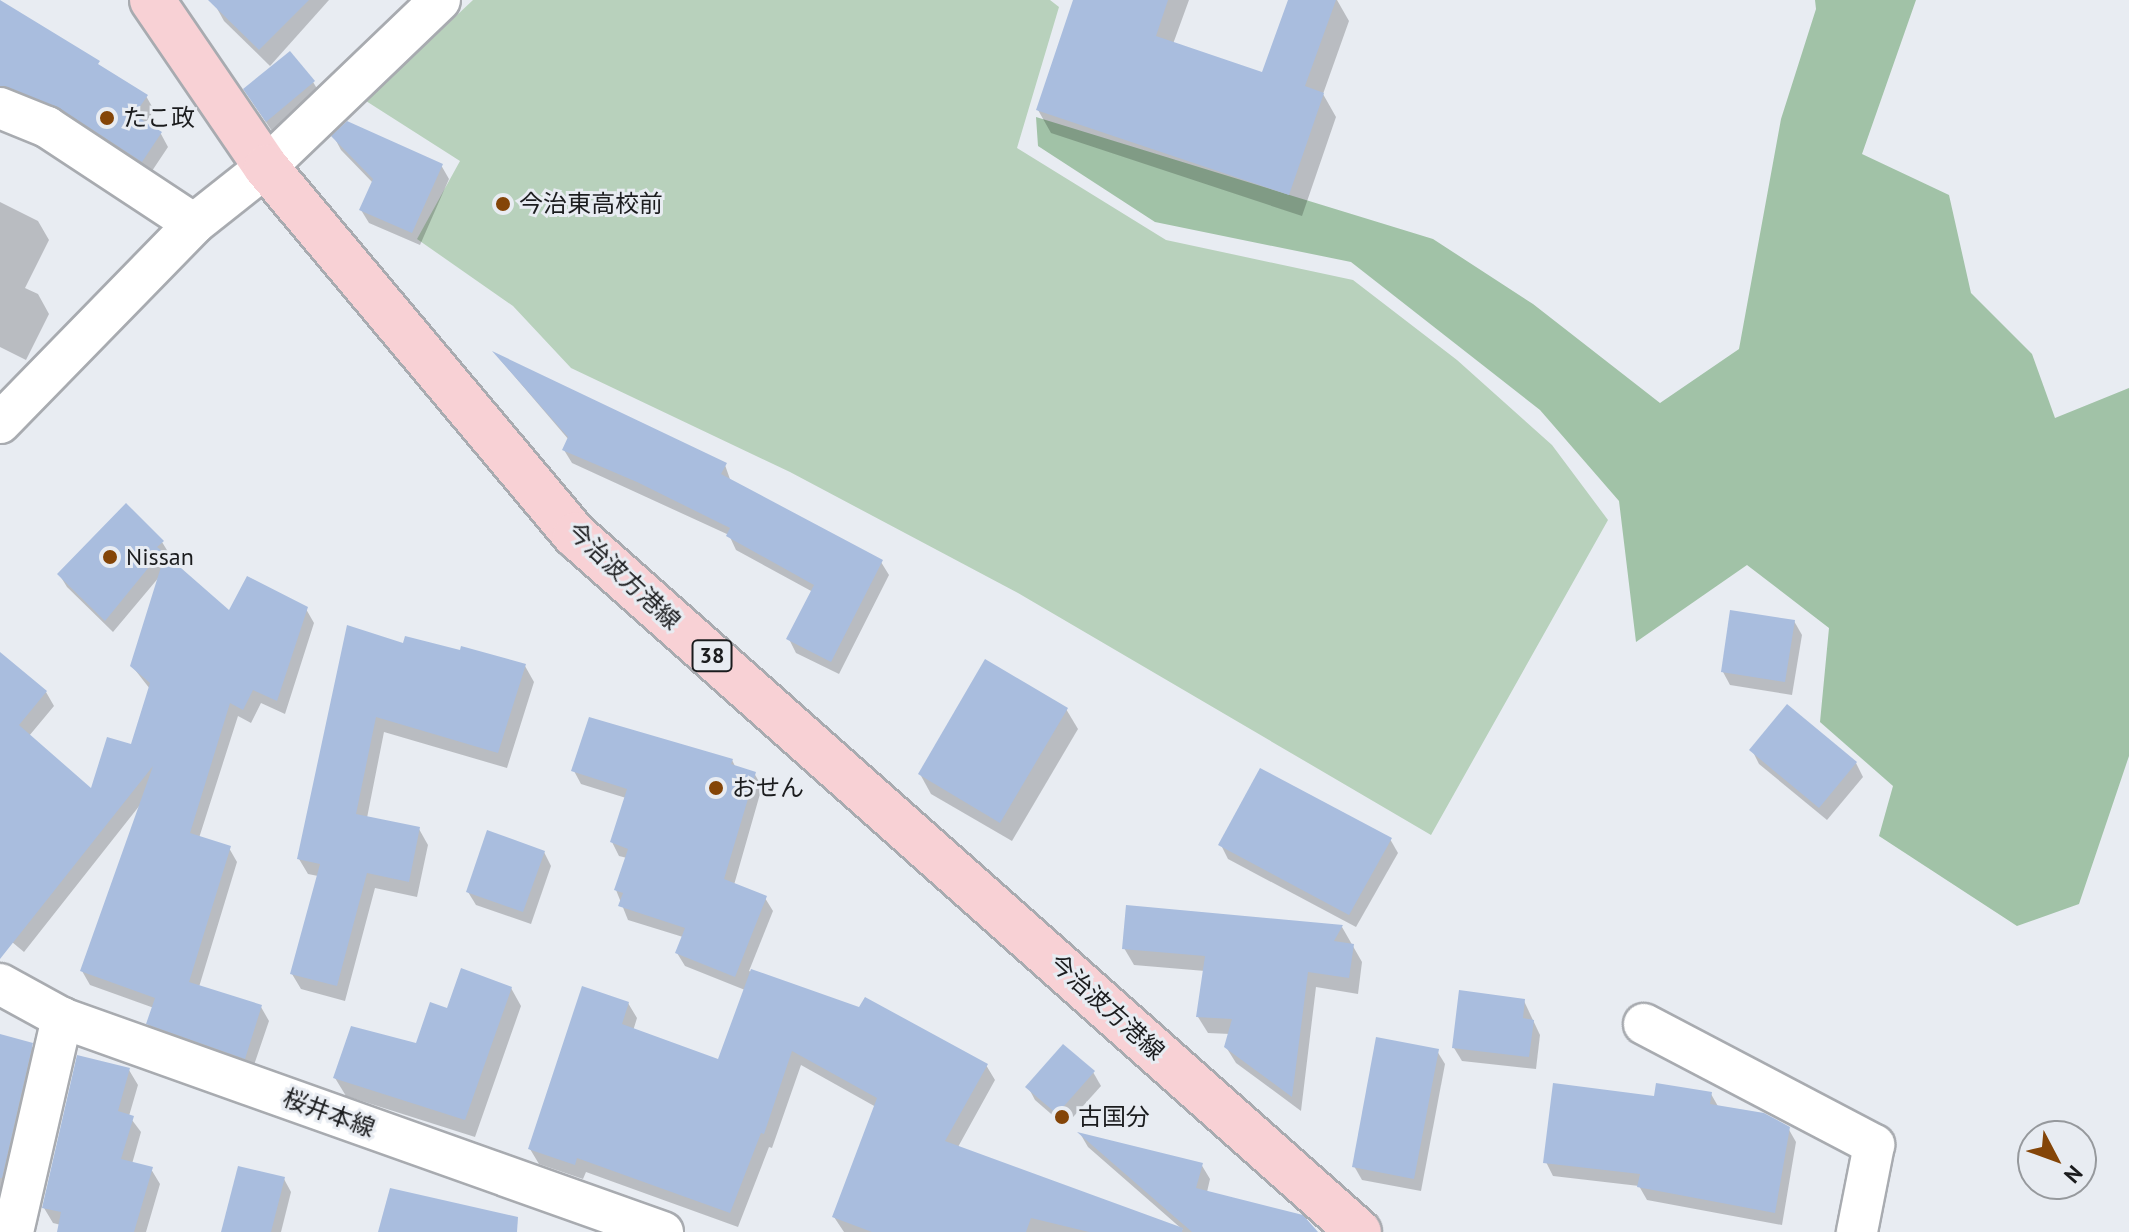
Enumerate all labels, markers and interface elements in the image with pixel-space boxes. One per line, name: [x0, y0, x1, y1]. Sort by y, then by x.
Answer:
place label: たこ政: [123, 104, 195, 132]
marker: たこ政: [98, 109, 116, 127]
place label: 今治東高校前: [519, 190, 663, 218]
marker: 今治東高校前: [494, 195, 512, 213]
street label: 今治波方港線: [562, 516, 686, 636]
place label: Nissan: [126, 543, 194, 571]
marker: Nissan: [101, 548, 119, 566]
road number: 38: [690, 638, 734, 674]
place label: おせん: [732, 774, 804, 802]
marker: おせん: [707, 779, 725, 797]
street label: 今治波方港線: [1044, 948, 1170, 1066]
street label: 桜井本線: [279, 1083, 379, 1143]
place label: 古国分: [1078, 1103, 1150, 1131]
marker: 古国分: [1053, 1108, 1071, 1126]
north arrow: [2017, 1120, 2097, 1200]
text: N: [2058, 1160, 2089, 1189]

